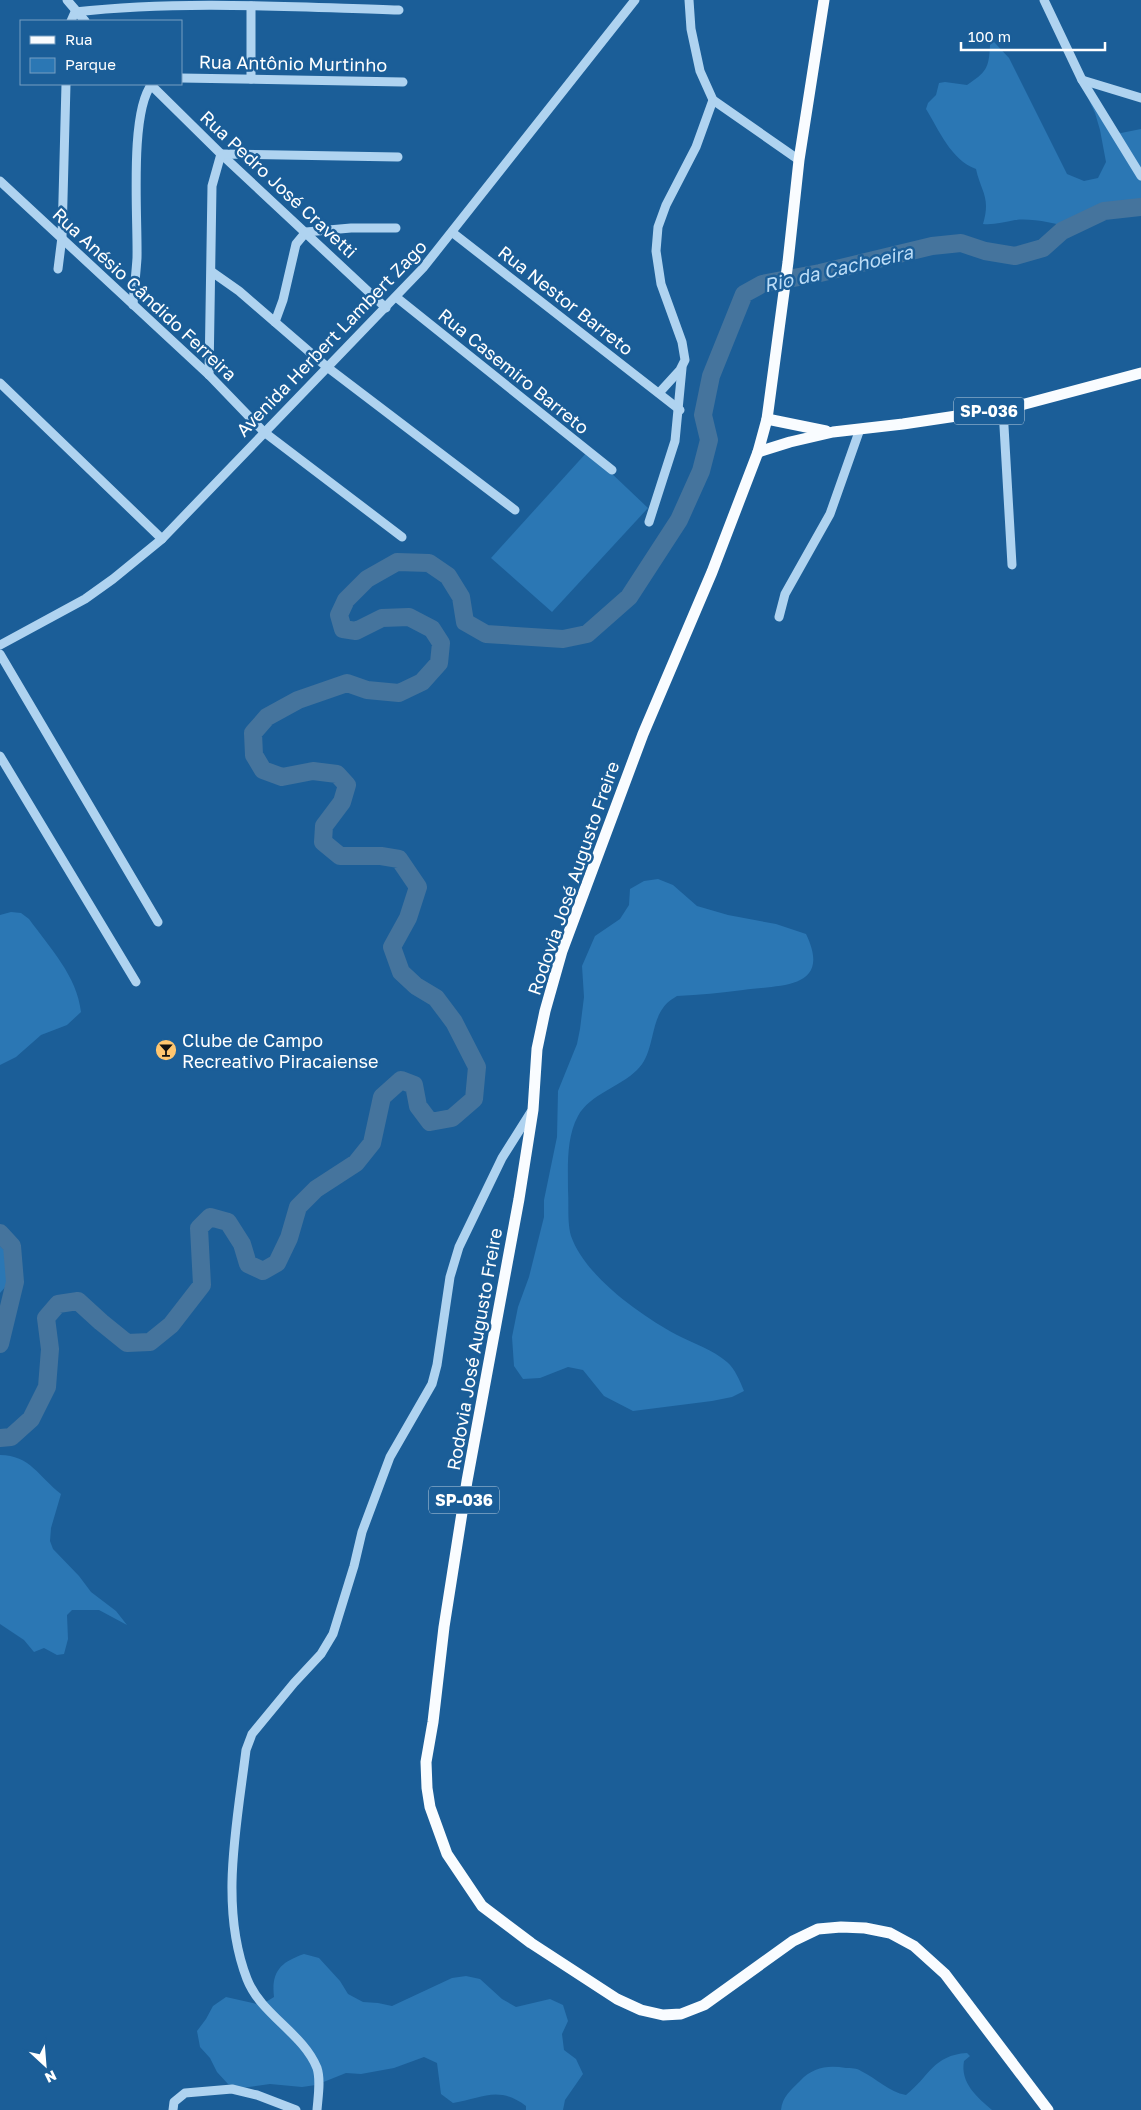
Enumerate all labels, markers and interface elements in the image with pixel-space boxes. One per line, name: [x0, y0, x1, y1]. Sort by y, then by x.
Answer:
legend: [20, 20, 182, 85]
scale bar: [961, 20, 1105, 52]
text: 100 m: [968, 27, 1011, 45]
text: Rua: [65, 30, 92, 48]
street label: Rua Antônio Murtinho: [199, 50, 387, 76]
text: Parque: [65, 55, 116, 73]
street label: Rua Pedro José Cravetti: [196, 106, 362, 262]
street label: Rua Anésio Cândido Ferreira: [48, 203, 242, 385]
street label: Avenida Herbert Lambert Zago: [231, 235, 431, 441]
water label: Rio da Cachoeira: [761, 239, 916, 296]
street label: Rua Nestor Barreto: [494, 240, 638, 360]
street label: Rua Casemiro Barreto: [434, 304, 594, 438]
road number: SP-036: [954, 398, 1024, 424]
street label: Rodovia José Augusto Freire: [523, 758, 623, 998]
place label: Clube de Campo Recreativo Piracaiense: [182, 1029, 379, 1072]
bar icon: Clube de Campo Recreativo Piracaiense: [154, 1038, 178, 1062]
street label: Rodovia José Augusto Freire: [442, 1226, 506, 1472]
road number: SP-036: [429, 1486, 499, 1514]
north arrow: [20, 2040, 70, 2090]
text: N: [42, 2067, 59, 2087]

